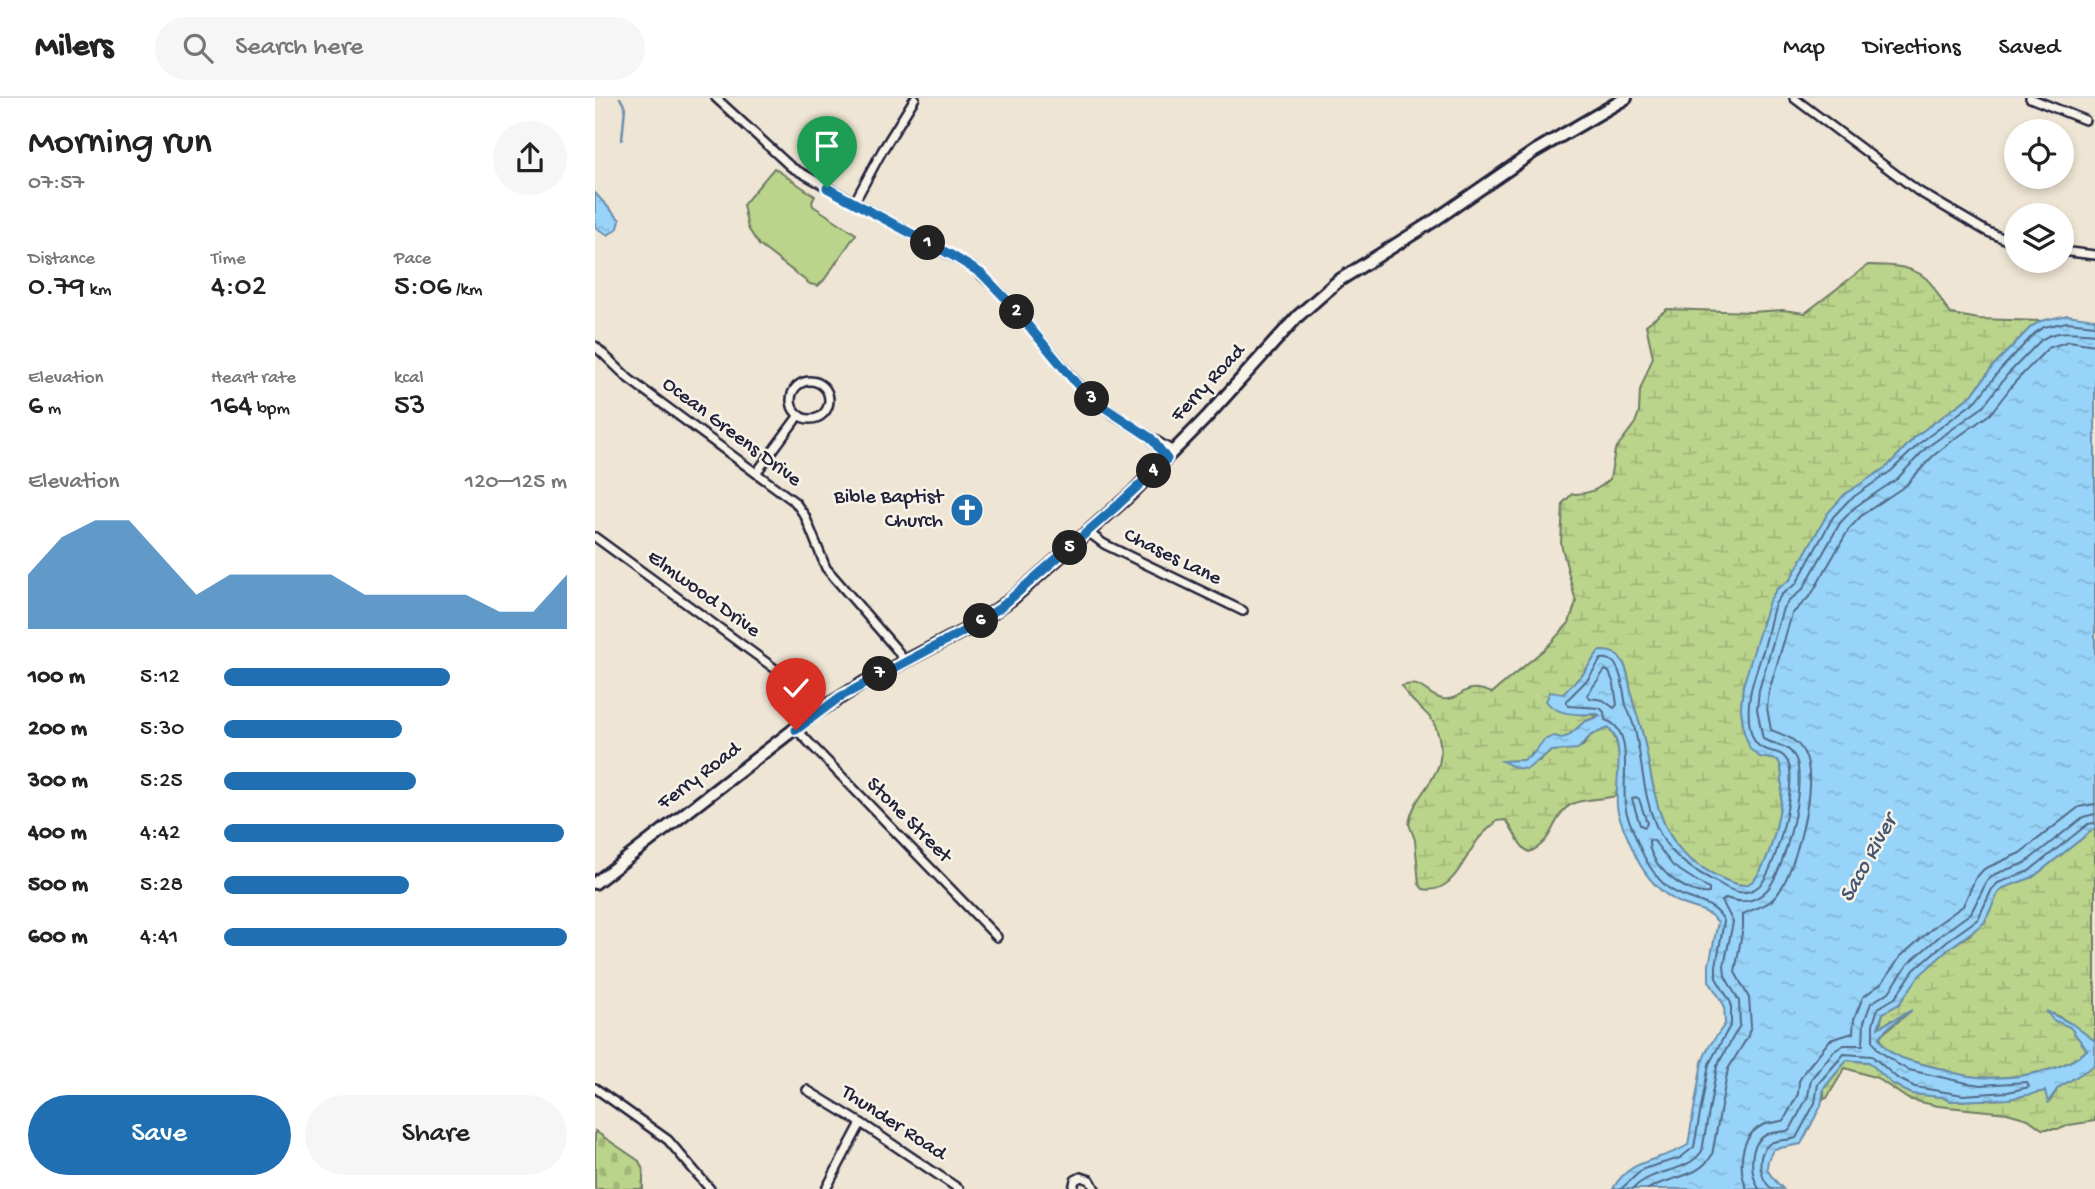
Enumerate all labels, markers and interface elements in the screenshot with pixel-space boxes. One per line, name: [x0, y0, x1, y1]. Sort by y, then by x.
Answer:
search box: [155, 17, 645, 80]
text: Milers: [35, 29, 113, 67]
icon: search: [179, 29, 217, 67]
text: Search here: [235, 33, 363, 64]
text: Map: [1783, 34, 1825, 63]
text: Directions: [1863, 34, 1961, 63]
text: Saved: [1999, 34, 2060, 63]
pin: [797, 116, 857, 188]
map controls: [2004, 119, 2074, 273]
button: locate: [2004, 119, 2074, 189]
button: share: [493, 121, 567, 195]
text: Morning run: [28, 122, 212, 166]
icon: arrive: [808, 127, 846, 165]
text: 07:57: [28, 170, 84, 197]
button: layers: [2004, 203, 2074, 273]
pin: 1: [911, 226, 945, 260]
text: 1: [924, 231, 931, 254]
text: Distance: [28, 248, 95, 271]
text: Time: [211, 248, 246, 271]
text: Pace: [394, 248, 431, 271]
text: 0.79: [28, 271, 85, 306]
text: 4:02: [211, 271, 266, 306]
text: 5:06: [394, 271, 451, 306]
text: km: [85, 279, 112, 302]
text: /km: [451, 279, 482, 302]
pin: 2: [999, 294, 1035, 330]
text: 2: [1012, 300, 1021, 323]
street label: Ferry Road: [1166, 339, 1253, 429]
text: Elevation: [28, 367, 104, 390]
text: Heart rate: [211, 367, 296, 390]
text: kcal: [394, 367, 424, 390]
street label: Ocean Greens Drive: [656, 372, 807, 494]
pin: 3: [1075, 382, 1109, 416]
text: 3: [1087, 387, 1096, 410]
text: 6: [28, 390, 43, 425]
text: 164: [211, 390, 253, 425]
text: 53: [394, 390, 425, 425]
text: m: [43, 398, 61, 421]
text: bpm: [253, 398, 290, 421]
pin: 4: [1137, 454, 1171, 488]
text: 4: [1149, 459, 1158, 482]
text: Elevation: [28, 469, 119, 496]
text: 120–125 m: [465, 469, 567, 496]
place label: Bible Baptist Church: [833, 486, 945, 535]
church icon: Bible Baptist Church: [948, 491, 986, 529]
street label: Chases Lane: [1119, 524, 1226, 593]
pin: 5: [1053, 531, 1087, 566]
text: 5: [1065, 536, 1075, 559]
street label: Elmwood Drive: [642, 546, 765, 645]
pin: 6: [963, 603, 999, 638]
text: 6: [976, 609, 985, 632]
pin: 7: [863, 656, 897, 692]
pin: [766, 658, 826, 730]
text: 7: [875, 662, 884, 685]
text: 100 m: [28, 664, 85, 691]
text: 5:12: [140, 664, 180, 691]
icon: check: [777, 669, 815, 707]
text: 200 m: [28, 716, 87, 743]
text: 5:30: [140, 716, 184, 743]
street label: Ferry Road: [653, 737, 748, 817]
text: 300 m: [28, 768, 88, 795]
text: 5:25: [140, 768, 183, 795]
street label: Stone Street: [860, 773, 958, 871]
water label: Saco River: [1834, 806, 1906, 907]
text: 400 m: [28, 820, 87, 847]
text: 4:42: [140, 820, 180, 847]
text: 500 m: [28, 872, 88, 899]
text: 5:28: [140, 872, 183, 899]
text: 600 m: [28, 924, 88, 951]
text: 4:41: [140, 924, 178, 951]
street label: Thunder Road: [835, 1080, 952, 1168]
button: Save: [28, 1095, 291, 1175]
button: Share: [305, 1095, 567, 1175]

